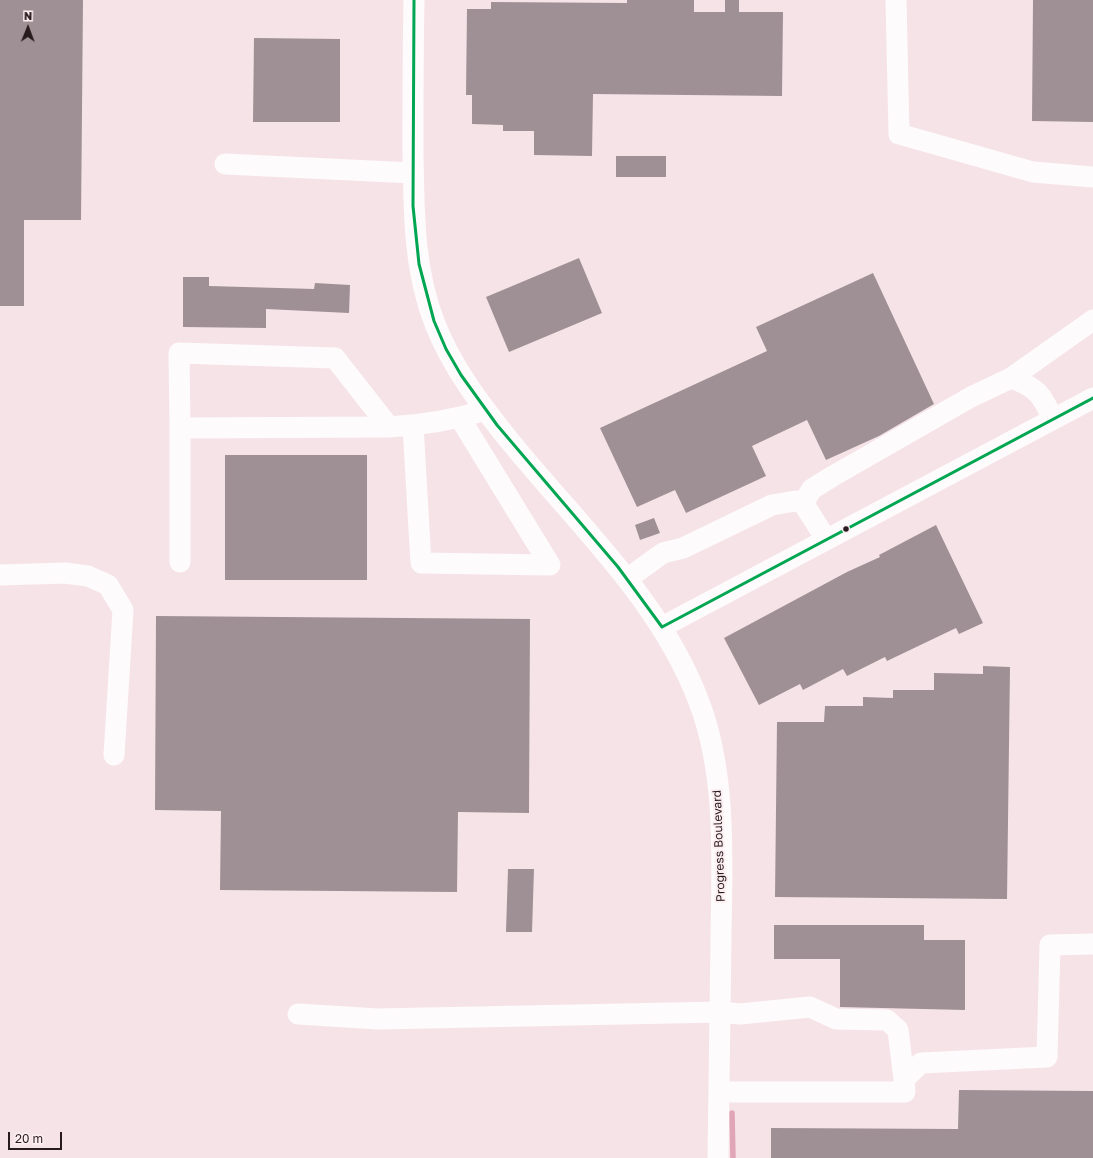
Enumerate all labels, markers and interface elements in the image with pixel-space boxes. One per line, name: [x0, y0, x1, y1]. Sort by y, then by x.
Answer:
north arrow: [8, 8, 48, 48]
text: N: [24, 9, 33, 22]
unlabelled marker: [841, 524, 851, 534]
street label: Progress Boulevard: [710, 790, 728, 902]
scale bar: [10, 1124, 64, 1150]
text: 20 m: [15, 1131, 43, 1146]

